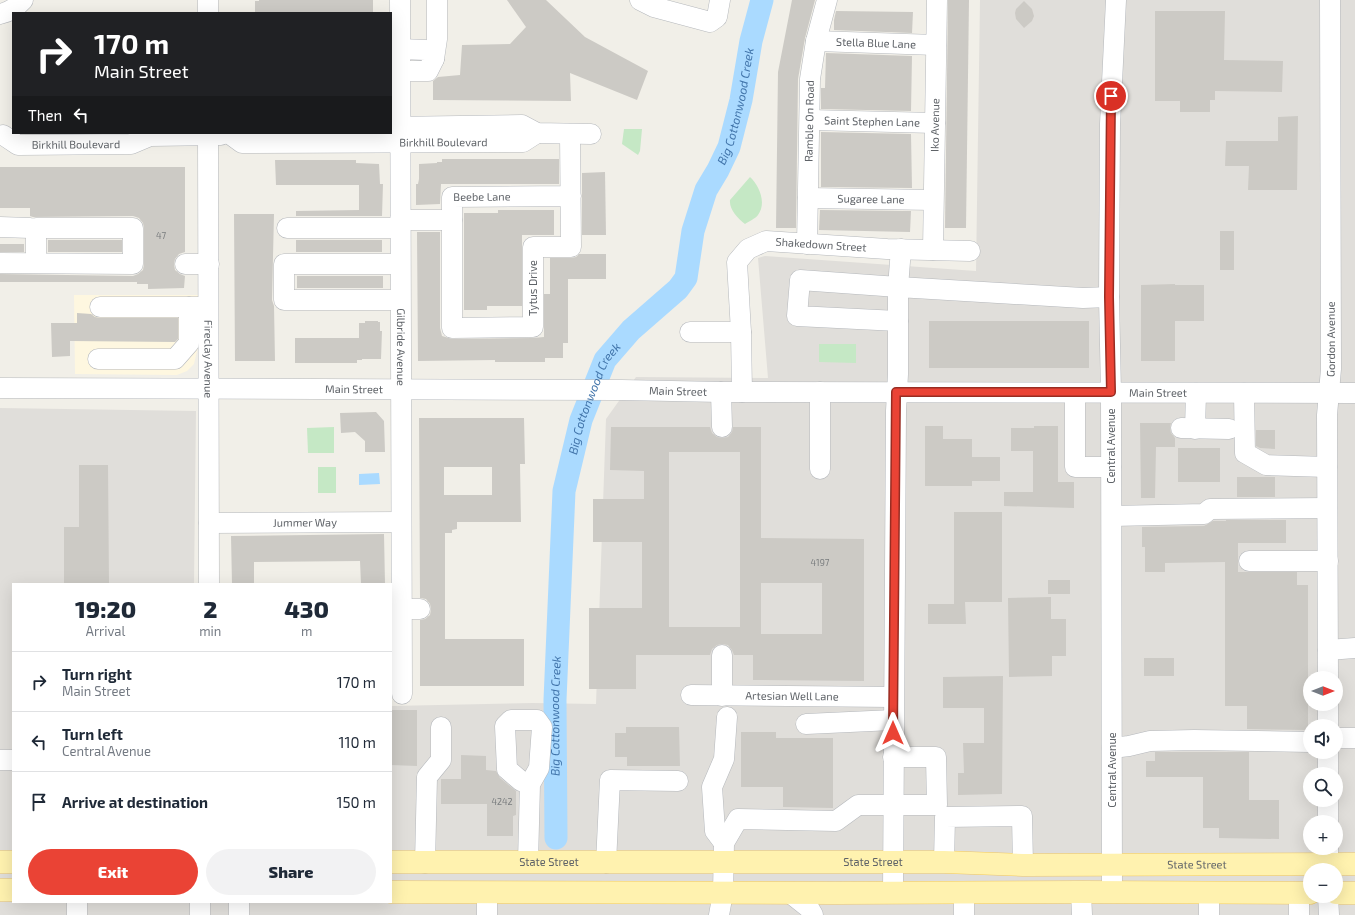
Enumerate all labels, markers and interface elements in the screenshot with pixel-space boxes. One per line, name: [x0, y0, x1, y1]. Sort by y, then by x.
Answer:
text: 170 m: [94, 26, 169, 60]
icon: right: [28, 28, 80, 80]
street label: Stella Blue Lane: [836, 35, 916, 50]
water label: Big Cottonwood Creek: [714, 47, 756, 167]
text: Main Street: [94, 60, 189, 82]
pin: [1094, 79, 1128, 113]
street label: Ramble On Road: [801, 80, 816, 162]
icon: arrive: [1100, 85, 1122, 107]
street label: Iko Avenue: [928, 98, 941, 152]
icon: left: [70, 104, 92, 126]
text: Then: [28, 106, 62, 124]
street label: Saint Stephen Lane: [824, 113, 920, 129]
street label: Birkhill Boulevard: [399, 135, 488, 148]
street label: Birkhill Boulevard: [32, 137, 120, 151]
street label: Beebe Lane: [453, 190, 511, 203]
street label: Sugaree Lane: [837, 191, 905, 206]
house number: 47: [156, 230, 166, 241]
street label: Shakedown Street: [775, 235, 867, 254]
street label: Tytus Drive: [526, 260, 539, 316]
street label: Gordon Avenue: [1323, 301, 1337, 377]
street label: Gilbride Avenue: [395, 308, 408, 386]
street label: Fireclay Avenue: [202, 320, 216, 398]
water label: Big Cottonwood Creek: [565, 339, 623, 456]
street label: Main Street: [325, 382, 383, 395]
street label: Main Street: [649, 384, 707, 398]
street label: Main Street: [1129, 386, 1187, 399]
street label: Central Avenue: [1104, 408, 1117, 484]
street label: Jummer Way: [273, 515, 337, 529]
house number: 4197: [811, 557, 830, 568]
text: 19:20: [75, 594, 136, 623]
text: 2: [203, 594, 217, 623]
text: 430: [284, 594, 329, 623]
text: Arrival: [86, 623, 125, 639]
text: min: [199, 623, 221, 639]
text: m: [301, 623, 312, 639]
water label: Big Cottonwood Creek: [547, 656, 563, 776]
text: Turn right: [62, 665, 132, 683]
icon: right: [28, 671, 50, 693]
north arrow: [1303, 671, 1343, 711]
map controls: [1303, 671, 1343, 903]
text: 170 m: [337, 673, 376, 691]
text: Main Street: [62, 683, 130, 699]
street label: Artesian Well Lane: [745, 689, 839, 702]
position arrow: [872, 712, 914, 754]
button: sound: [1303, 719, 1343, 759]
text: Turn left: [62, 725, 123, 743]
icon: left: [28, 731, 50, 753]
street label: Central Avenue: [1105, 732, 1118, 808]
text: 110 m: [339, 733, 376, 751]
text: Central Avenue: [62, 743, 151, 759]
button: search: [1303, 767, 1343, 807]
icon: arrive: [28, 791, 50, 813]
text: Arrive at destination: [62, 793, 208, 811]
text: 150 m: [336, 793, 376, 811]
house number: 4242: [491, 796, 513, 807]
button: +: [1303, 815, 1343, 855]
button: Exit: [28, 849, 198, 895]
button: Share: [206, 849, 376, 895]
street label: State Street: [519, 855, 579, 868]
street label: State Street: [843, 855, 903, 868]
street label: State Street: [1167, 857, 1227, 871]
button: −: [1303, 863, 1343, 903]

